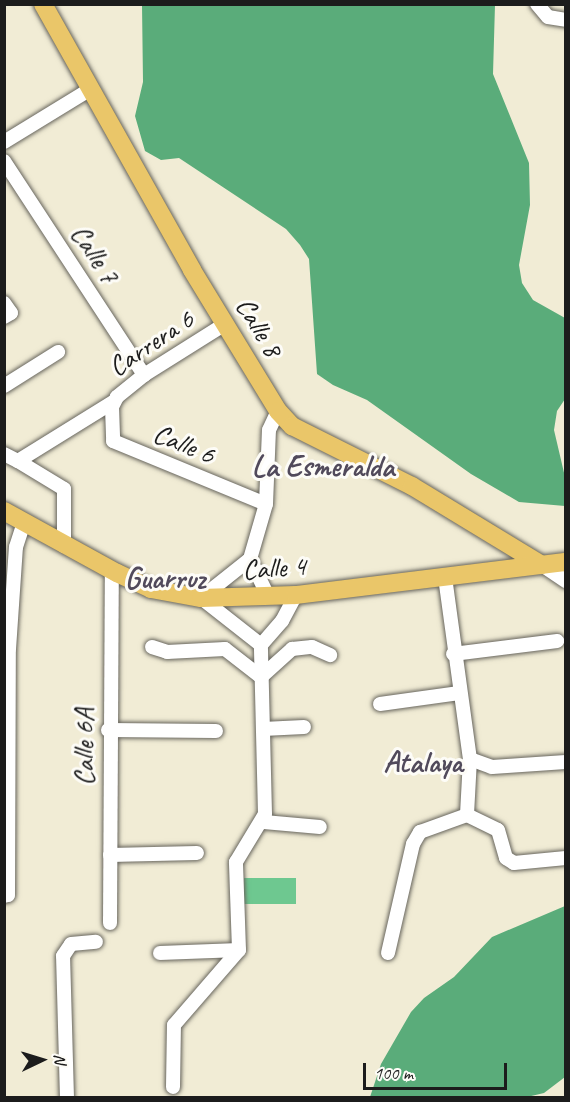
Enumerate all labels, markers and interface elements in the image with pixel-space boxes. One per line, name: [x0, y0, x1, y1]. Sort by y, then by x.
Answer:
street label: Calle 7: [64, 218, 126, 290]
street label: Calle 8: [228, 291, 290, 363]
street label: Carrera 6: [102, 302, 200, 384]
street label: Calle 6: [148, 417, 220, 471]
district label: La Esmeralda: [252, 448, 394, 484]
street label: Calle 4: [241, 549, 307, 587]
district label: Guarruz: [125, 560, 205, 596]
street label: Calle 6A: [67, 708, 101, 786]
district label: Atalaya: [383, 744, 463, 780]
north arrow: [12, 1030, 72, 1090]
scale bar: [366, 1051, 510, 1089]
text: N: [50, 1053, 70, 1064]
text: 100 m: [374, 1062, 413, 1084]

